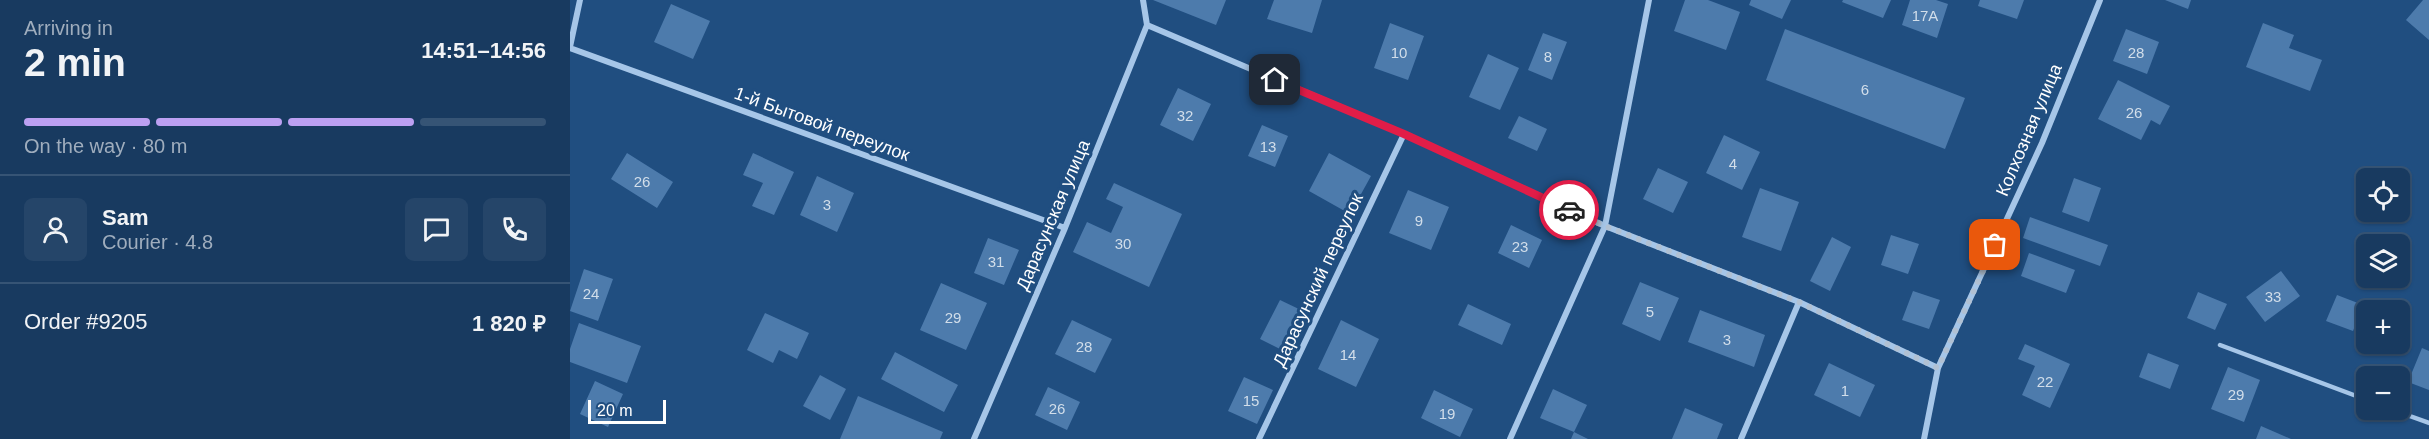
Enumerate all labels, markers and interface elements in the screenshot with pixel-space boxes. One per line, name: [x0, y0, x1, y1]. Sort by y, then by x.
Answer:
house number: 17А: [1912, 7, 1938, 24]
text: Arriving in: [24, 17, 113, 39]
text: 14:51–14:56: [421, 38, 546, 63]
text: 2 min: [24, 41, 126, 84]
house number: 10: [1391, 44, 1407, 61]
house number: 28: [2128, 44, 2144, 61]
house number: 8: [1544, 48, 1552, 65]
pin: [1249, 54, 1300, 105]
street label: Колхозная улица: [1992, 60, 2066, 199]
icon: home: [1258, 63, 1291, 96]
house number: 6: [1861, 81, 1869, 98]
street label: 1-й Бытовой переулок: [732, 83, 912, 165]
house number: 26: [2126, 104, 2142, 121]
house number: 32: [1177, 107, 1193, 124]
text: On the way · 80 m: [24, 135, 187, 157]
street label: Дарасунская улица: [1012, 136, 1094, 293]
house number: 13: [1260, 138, 1276, 155]
house number: 4: [1729, 155, 1737, 172]
map controls: [2356, 168, 2410, 420]
button: locate: [2356, 168, 2410, 222]
house number: 26: [634, 173, 650, 190]
courier: [1539, 180, 1599, 240]
street label: Дарасунский переулок: [1269, 190, 1367, 370]
icon: car: [1553, 194, 1586, 227]
house number: 3: [823, 196, 831, 213]
button: person: [24, 198, 87, 261]
button: chat: [405, 198, 468, 261]
button: phone: [483, 198, 546, 261]
text: Sam: [102, 205, 148, 230]
house number: 9: [1415, 212, 1423, 229]
pin: [1969, 219, 2020, 270]
icon: bag: [1978, 228, 2011, 261]
text: Courier · 4.8: [102, 231, 213, 253]
button: layers: [2356, 234, 2410, 288]
house number: 30: [1115, 235, 1131, 252]
house number: 23: [1512, 238, 1528, 255]
house number: 31: [988, 253, 1004, 270]
house number: 24: [583, 285, 599, 302]
house number: 33: [2265, 288, 2281, 305]
button: +: [2356, 300, 2410, 354]
house number: 5: [1646, 303, 1654, 320]
text: Order #9205: [24, 309, 148, 334]
house number: 29: [945, 309, 961, 326]
text: 1 820 ₽: [472, 311, 546, 336]
house number: 3: [1723, 331, 1731, 348]
house number: 28: [1076, 338, 1092, 355]
house number: 14: [1340, 346, 1356, 363]
button: −: [2356, 366, 2410, 420]
house number: 22: [2037, 373, 2053, 390]
house number: 1: [1841, 382, 1849, 399]
house number: 29: [2228, 386, 2244, 403]
house number: 15: [1243, 392, 1259, 409]
scale bar: [588, 397, 666, 424]
house number: 26: [1049, 400, 1065, 417]
text: 20 m: [597, 402, 633, 419]
house number: 19: [1439, 405, 1455, 422]

